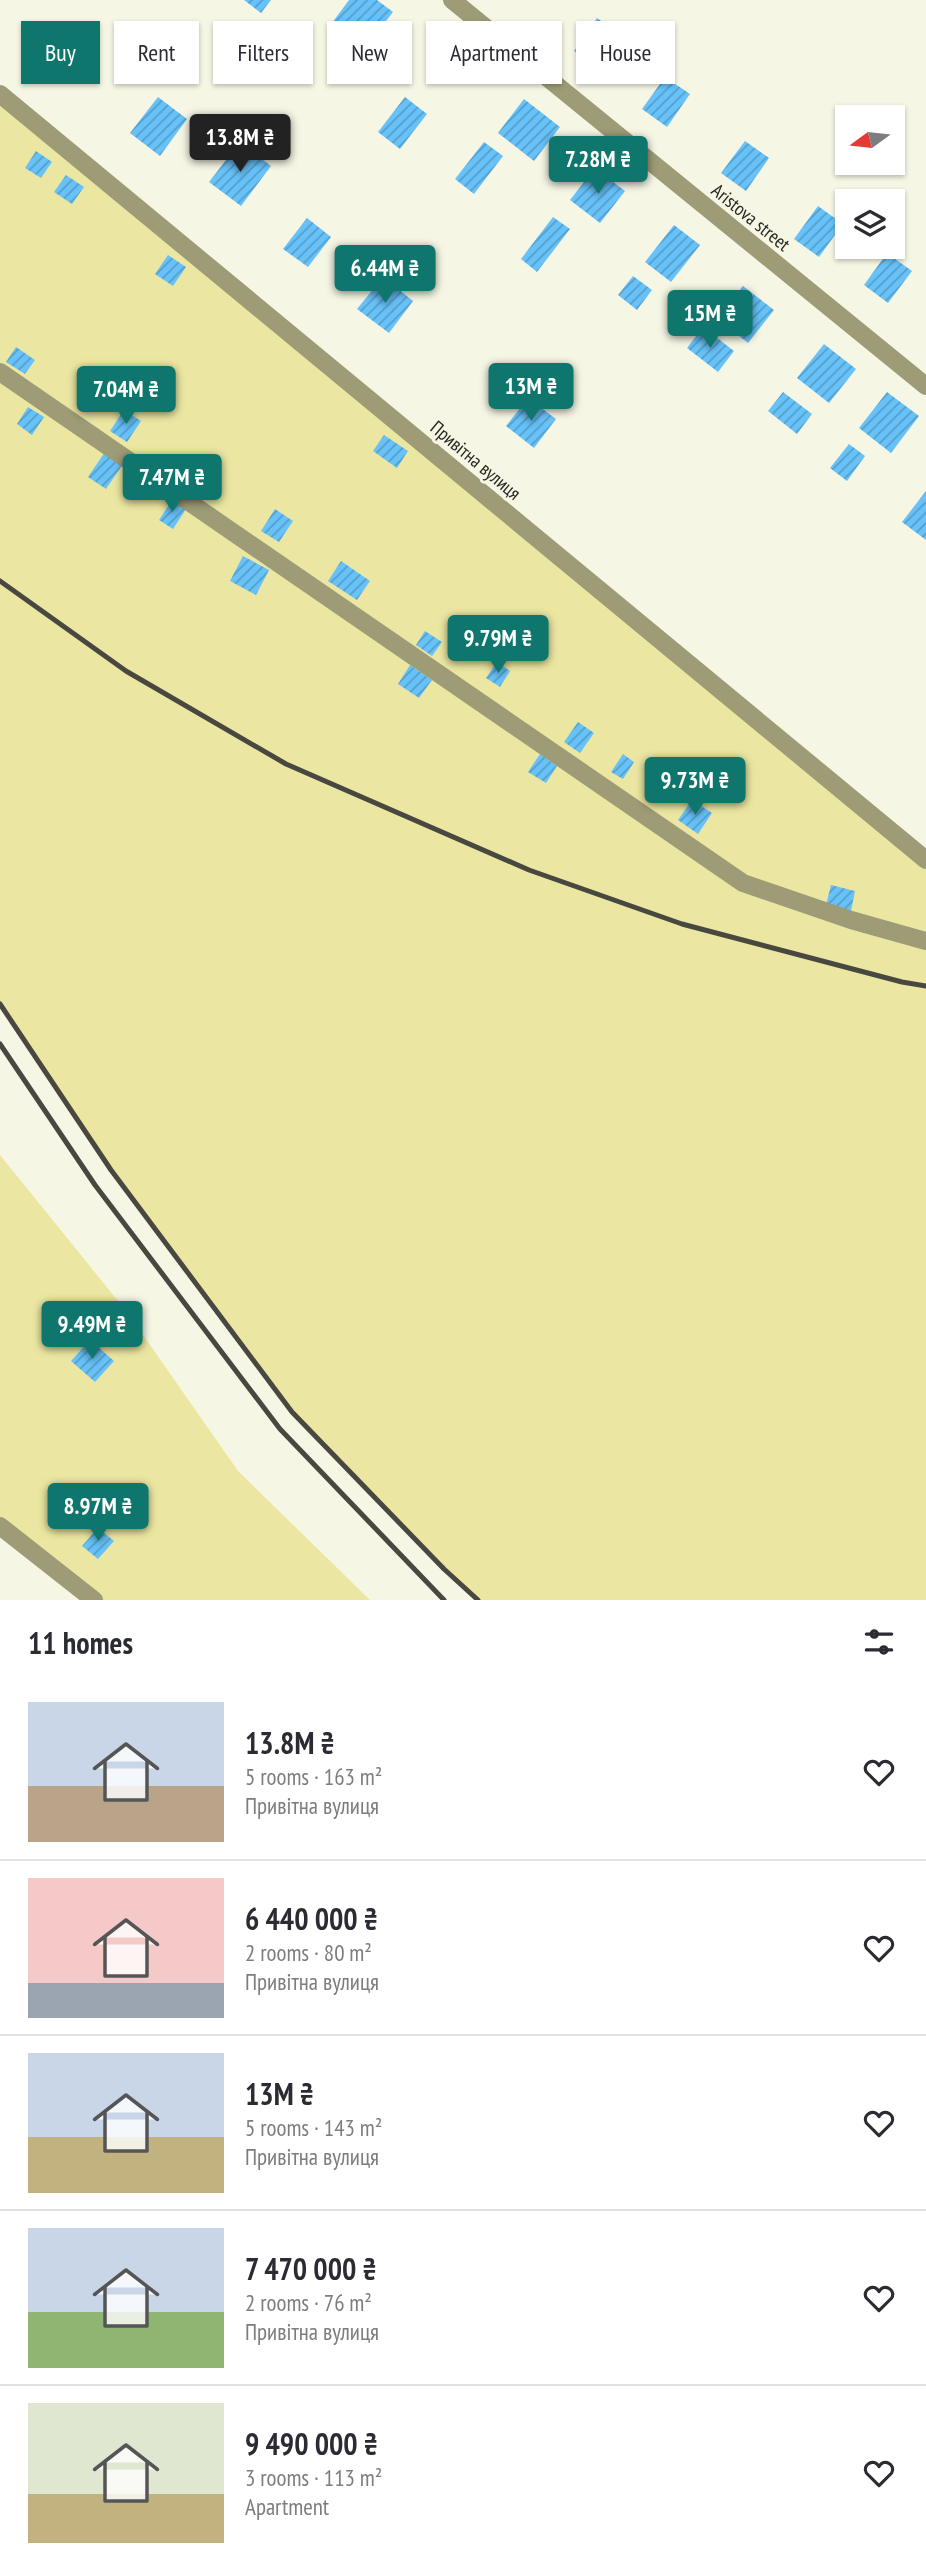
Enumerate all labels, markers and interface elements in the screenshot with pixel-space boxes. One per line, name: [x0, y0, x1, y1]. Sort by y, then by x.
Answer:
chip: Buy: [21, 21, 100, 84]
chip: Rent: [114, 21, 199, 84]
chip: Filters: [213, 21, 313, 84]
chip: New: [327, 21, 412, 84]
chip: Apartment: [426, 21, 562, 84]
chip: House: [576, 21, 675, 84]
north arrow: [835, 105, 905, 175]
map controls: [835, 105, 905, 259]
pin: 13.8M ₴: [175, 114, 305, 174]
text: 13.8M ₴: [206, 122, 274, 151]
pin: 7.28M ₴: [533, 136, 663, 196]
text: 7.28M ₴: [565, 144, 631, 173]
street label: Aristova street: [707, 178, 796, 257]
button: layers: [835, 189, 905, 259]
pin: 6.44M ₴: [320, 246, 450, 305]
text: 6.44M ₴: [351, 253, 419, 282]
pin: 15M ₴: [661, 290, 759, 350]
text: 15M ₴: [684, 298, 736, 327]
pin: 13M ₴: [482, 364, 580, 423]
pin: 7.04M ₴: [61, 366, 191, 426]
text: 13M ₴: [505, 371, 557, 400]
text: 7.04M ₴: [93, 374, 159, 403]
street label: Привітна вулиця: [426, 415, 526, 505]
pin: 7.47M ₴: [107, 454, 237, 514]
text: 7.47M ₴: [139, 462, 205, 491]
pin: 9.79M ₴: [433, 616, 563, 675]
text: 9.79M ₴: [464, 623, 532, 652]
pin: 9.73M ₴: [630, 758, 760, 817]
text: 9.73M ₴: [661, 765, 729, 794]
pin: 9.49M ₴: [27, 1302, 157, 1361]
text: 9.49M ₴: [58, 1309, 126, 1338]
pin: 8.97M ₴: [33, 1484, 163, 1543]
text: 8.97M ₴: [64, 1491, 132, 1520]
text: 11 homes: [28, 1623, 133, 1662]
icon: filters: [860, 1623, 898, 1661]
text: 13.8M ₴: [245, 1723, 335, 1762]
icon: home: [84, 1730, 168, 1814]
icon: heart: [860, 1753, 898, 1791]
text: 5 rooms · 163 m²: [245, 1762, 382, 1791]
text: Привітна вулиця: [245, 1791, 379, 1820]
text: 6 440 000 ₴: [245, 1899, 378, 1938]
icon: home: [84, 1906, 168, 1990]
icon: heart: [860, 1929, 898, 1967]
text: 2 rooms · 80 m²: [245, 1938, 372, 1967]
text: Привітна вулиця: [245, 1967, 379, 1996]
text: 13M ₴: [245, 2074, 314, 2113]
icon: home: [84, 2081, 168, 2165]
icon: heart: [860, 2104, 898, 2142]
text: 5 rooms · 143 m²: [245, 2113, 382, 2142]
text: Привітна вулиця: [245, 2142, 379, 2171]
text: 7 470 000 ₴: [245, 2249, 377, 2288]
icon: home: [84, 2256, 168, 2340]
icon: heart: [860, 2279, 898, 2317]
text: 2 rooms · 76 m²: [245, 2288, 372, 2317]
text: Привітна вулиця: [245, 2317, 379, 2346]
text: 9 490 000 ₴: [245, 2424, 378, 2463]
icon: home: [84, 2431, 168, 2515]
icon: heart: [860, 2454, 898, 2492]
text: 3 rooms · 113 m²: [245, 2463, 382, 2492]
text: Apartment: [245, 2492, 329, 2521]

